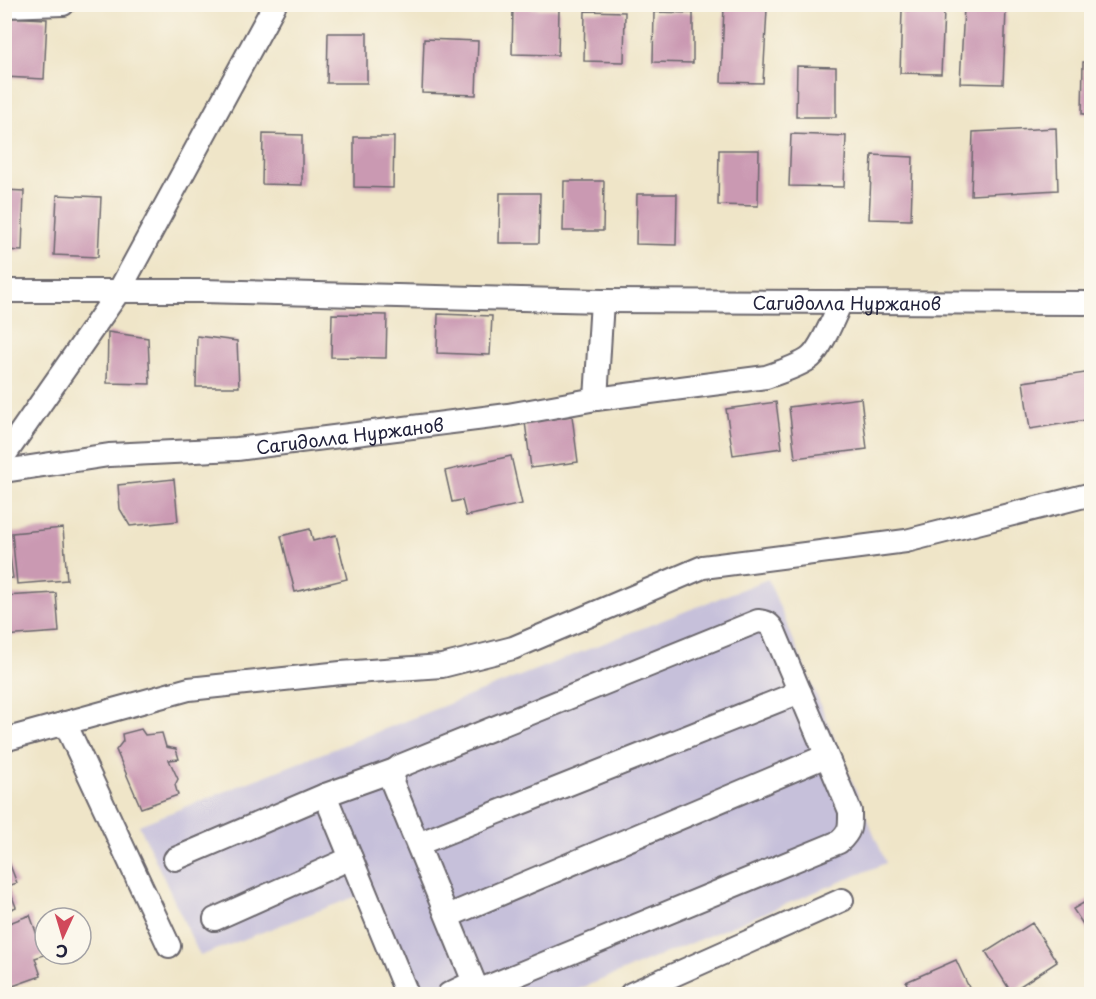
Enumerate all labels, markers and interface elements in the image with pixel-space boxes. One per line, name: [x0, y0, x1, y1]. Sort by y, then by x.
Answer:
street label: Сагидолла Нуржанов: [752, 288, 941, 316]
street label: Сагидолла Нуржанов: [254, 410, 445, 460]
north arrow: [33, 906, 93, 966]
text: С: [55, 940, 69, 964]

